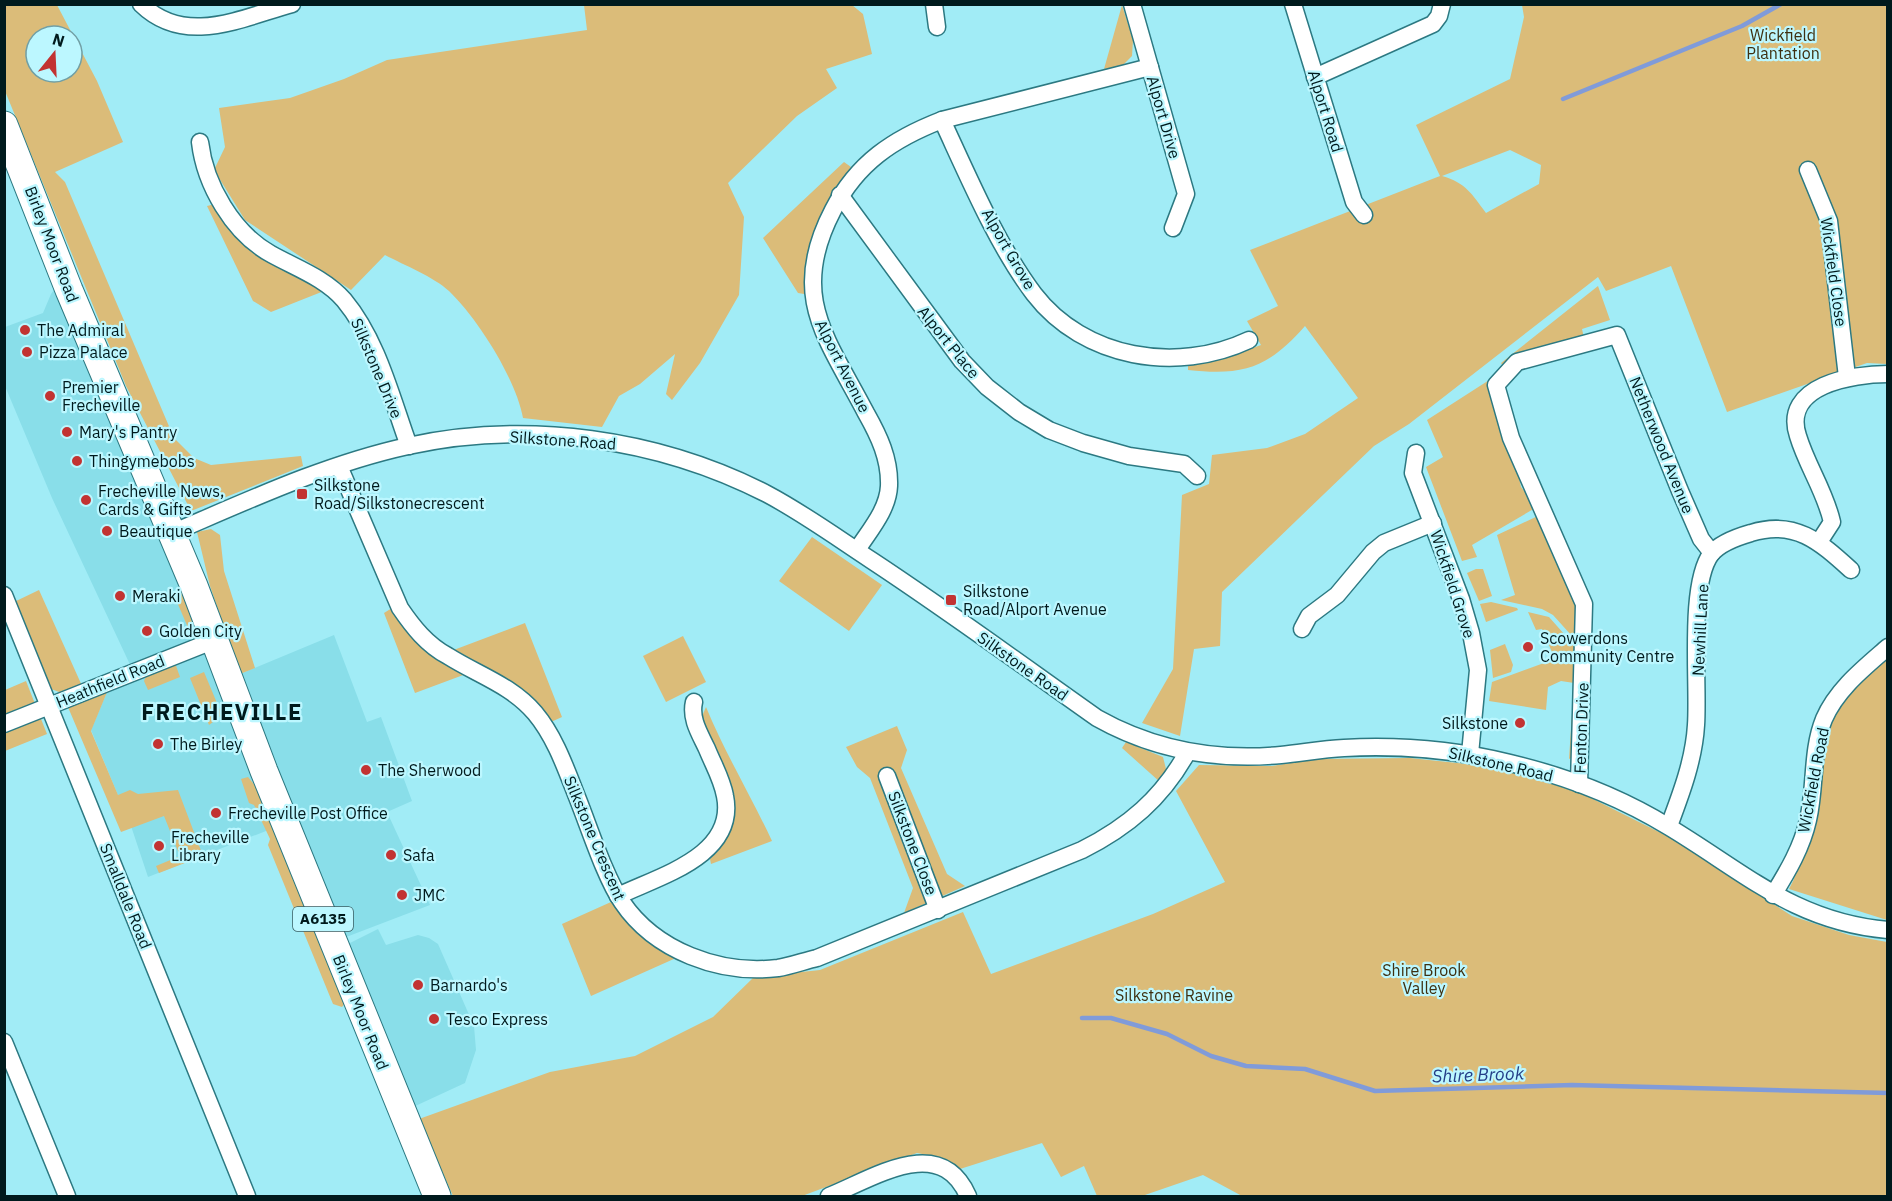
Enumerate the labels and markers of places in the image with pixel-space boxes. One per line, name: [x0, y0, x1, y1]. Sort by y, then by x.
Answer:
place label: The Admiral: [37, 320, 124, 340]
marker: The Admiral: [18, 323, 32, 337]
place label: Pizza Palace: [39, 342, 128, 362]
marker: Pizza Palace: [20, 345, 34, 359]
place label: Premier Frecheville: [62, 377, 140, 415]
marker: Premier Frecheville: [43, 389, 57, 403]
place label: Mary's Pantry: [79, 422, 177, 442]
marker: Mary's Pantry: [60, 425, 74, 439]
place label: Thingymebobs: [89, 451, 195, 471]
marker: Thingymebobs: [70, 454, 84, 468]
place label: Silkstone Road/Silkstonecrescent: [314, 475, 485, 513]
place label: Frecheville News, Cards & Gifts: [98, 481, 224, 519]
marker: Silkstone Road/Silkstonecrescent: [295, 487, 309, 501]
marker: Frecheville News, Cards & Gifts: [79, 493, 93, 507]
place label: Beautique: [119, 521, 193, 541]
marker: Beautique: [100, 524, 114, 538]
place label: Silkstone Road/Alport Avenue: [963, 581, 1107, 619]
place label: Meraki: [132, 586, 181, 606]
marker: Meraki: [113, 589, 127, 603]
marker: Silkstone Road/Alport Avenue: [944, 593, 958, 607]
place label: Golden City: [159, 621, 242, 641]
marker: Golden City: [140, 624, 154, 638]
place label: Scowerdons Community Centre: [1540, 628, 1675, 666]
marker: Scowerdons Community Centre: [1521, 640, 1535, 654]
place label: Silkstone: [1442, 713, 1508, 733]
marker: Silkstone: [1513, 716, 1527, 730]
place label: The Birley: [170, 734, 242, 754]
marker: The Birley: [151, 737, 165, 751]
place label: The Sherwood: [378, 760, 481, 780]
marker: The Sherwood: [359, 763, 373, 777]
place label: Frecheville Post Office: [228, 803, 388, 823]
marker: Frecheville Post Office: [209, 806, 223, 820]
place label: Frecheville Library: [171, 827, 249, 865]
marker: Frecheville Library: [152, 839, 166, 853]
place label: Safa: [403, 845, 435, 865]
marker: Safa: [384, 848, 398, 862]
place label: JMC: [414, 885, 445, 905]
marker: JMC: [395, 888, 409, 902]
place label: Barnardo's: [430, 975, 508, 995]
marker: Barnardo's: [411, 978, 425, 992]
place label: Tesco Express: [446, 1009, 548, 1029]
marker: Tesco Express: [427, 1012, 441, 1026]

